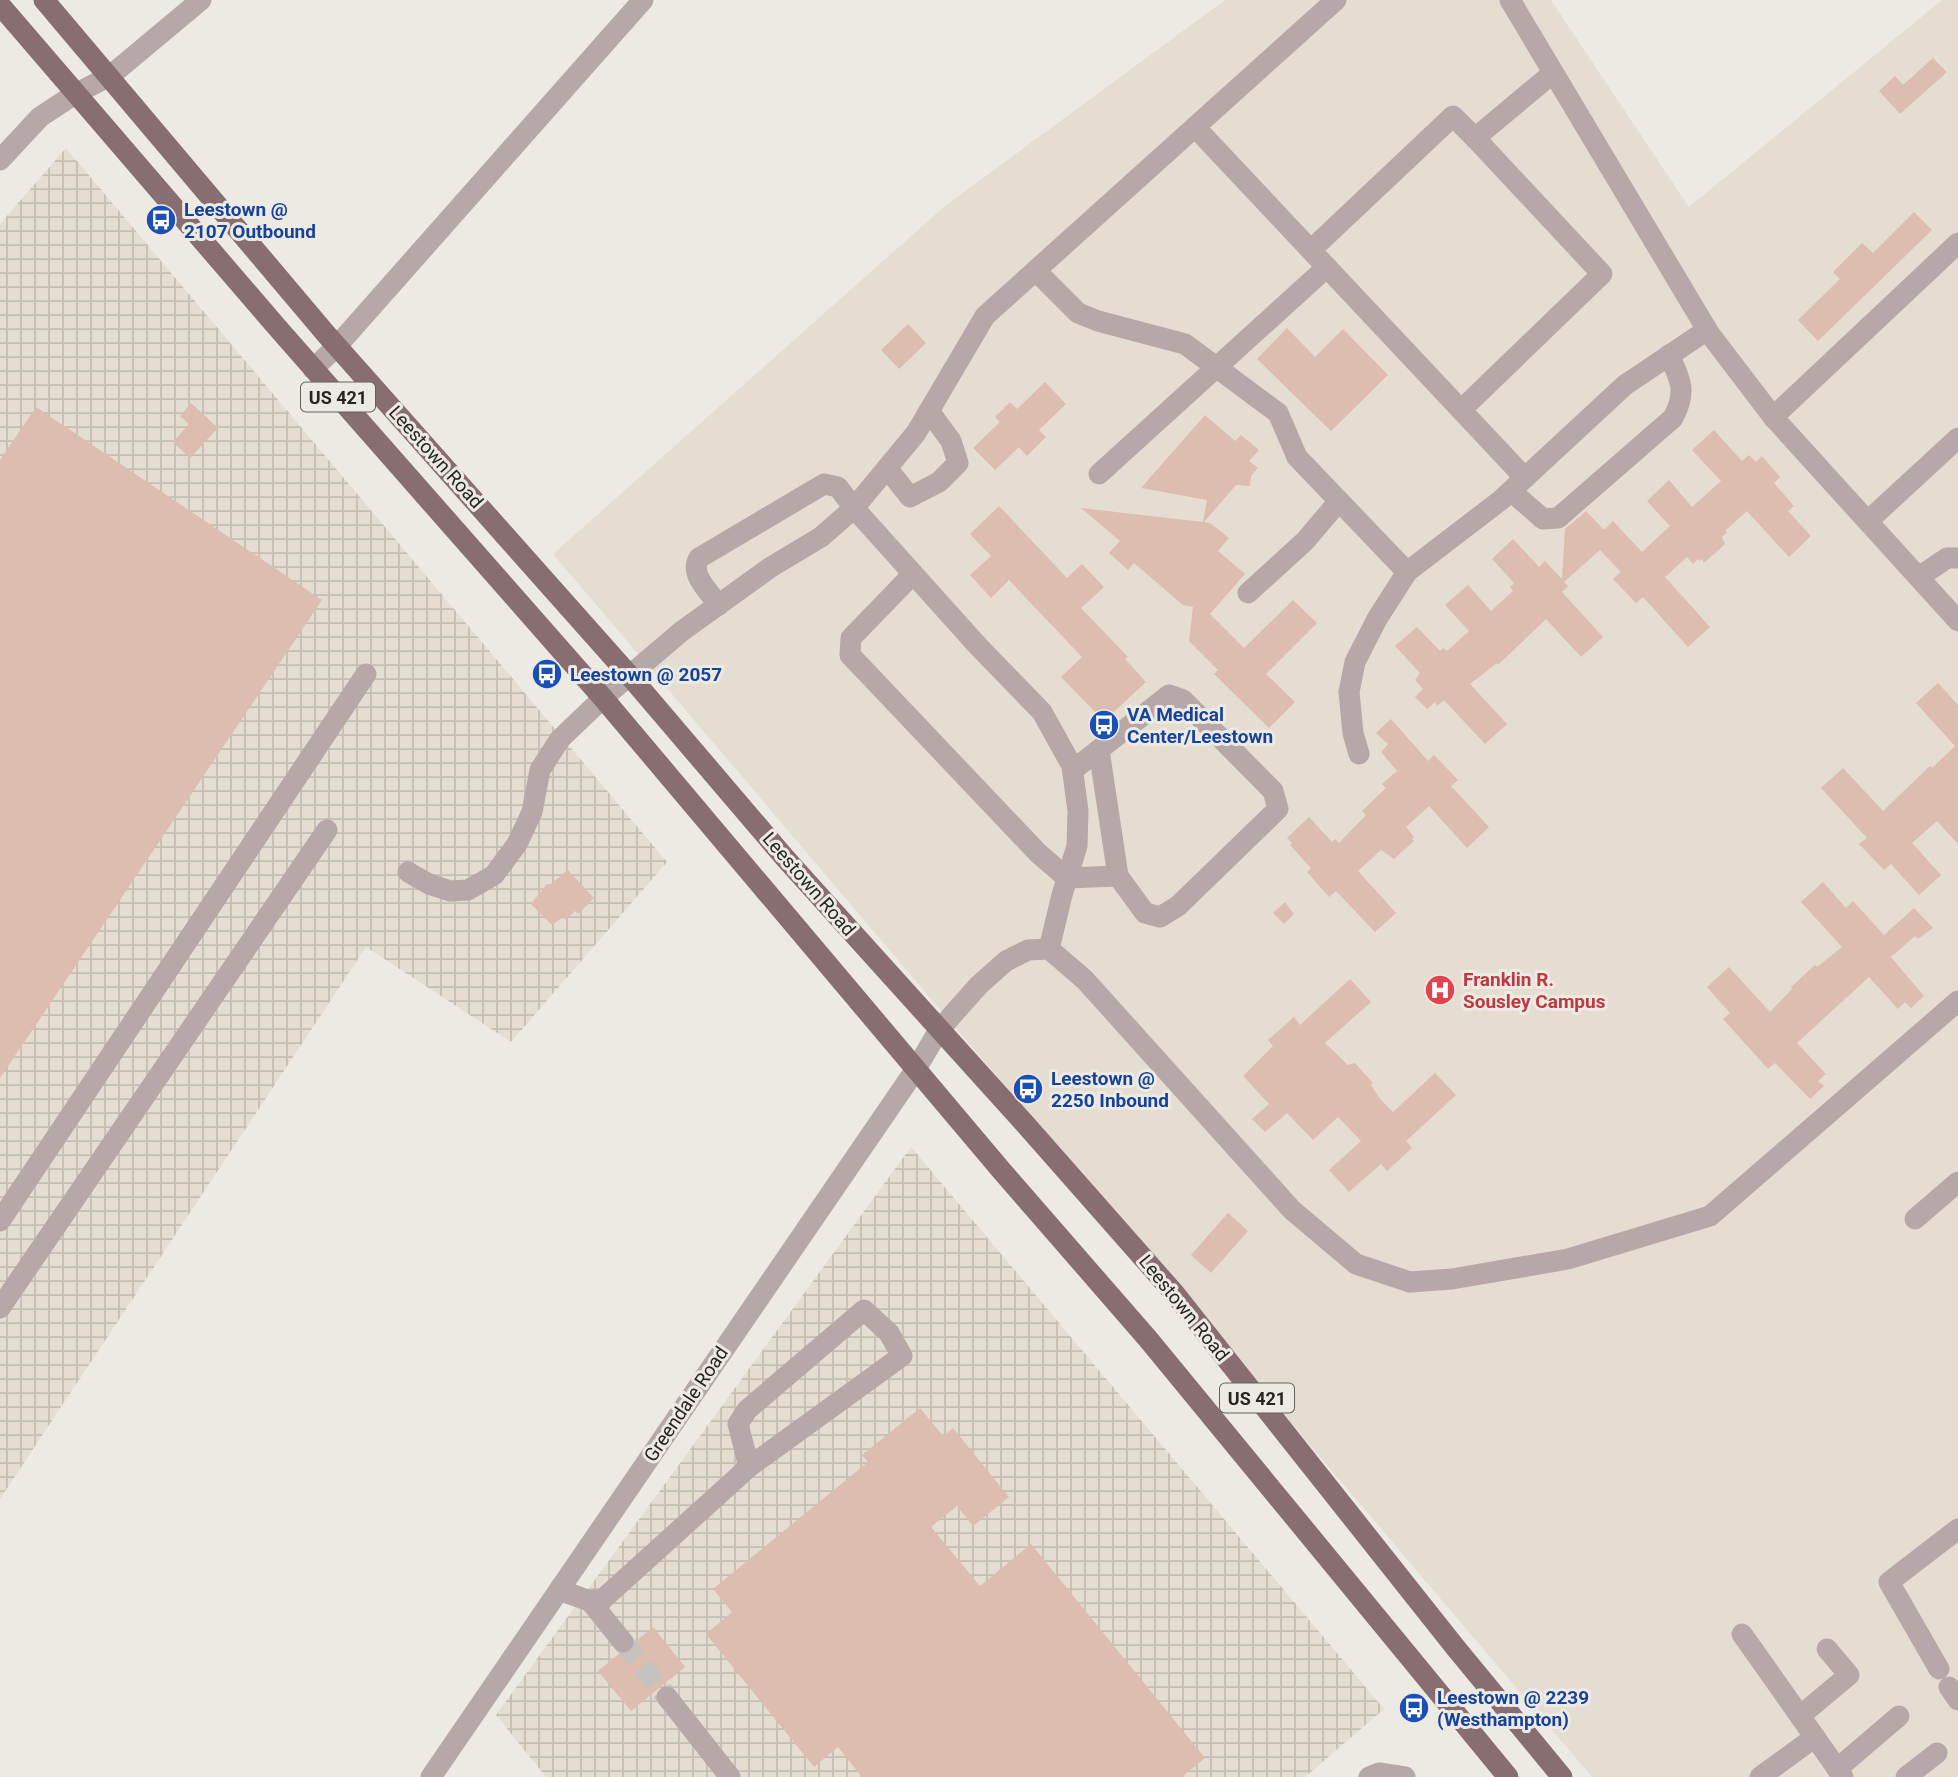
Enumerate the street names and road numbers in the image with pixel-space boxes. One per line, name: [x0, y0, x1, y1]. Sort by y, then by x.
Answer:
road number: US 421: [301, 382, 375, 412]
street label: Leestown Road: [384, 401, 488, 513]
street label: Leestown Road: [758, 827, 860, 941]
street label: Leestown Road: [1134, 1250, 1234, 1366]
street label: Greendale Road: [639, 1342, 733, 1466]
road number: US 421: [1220, 1384, 1294, 1413]

